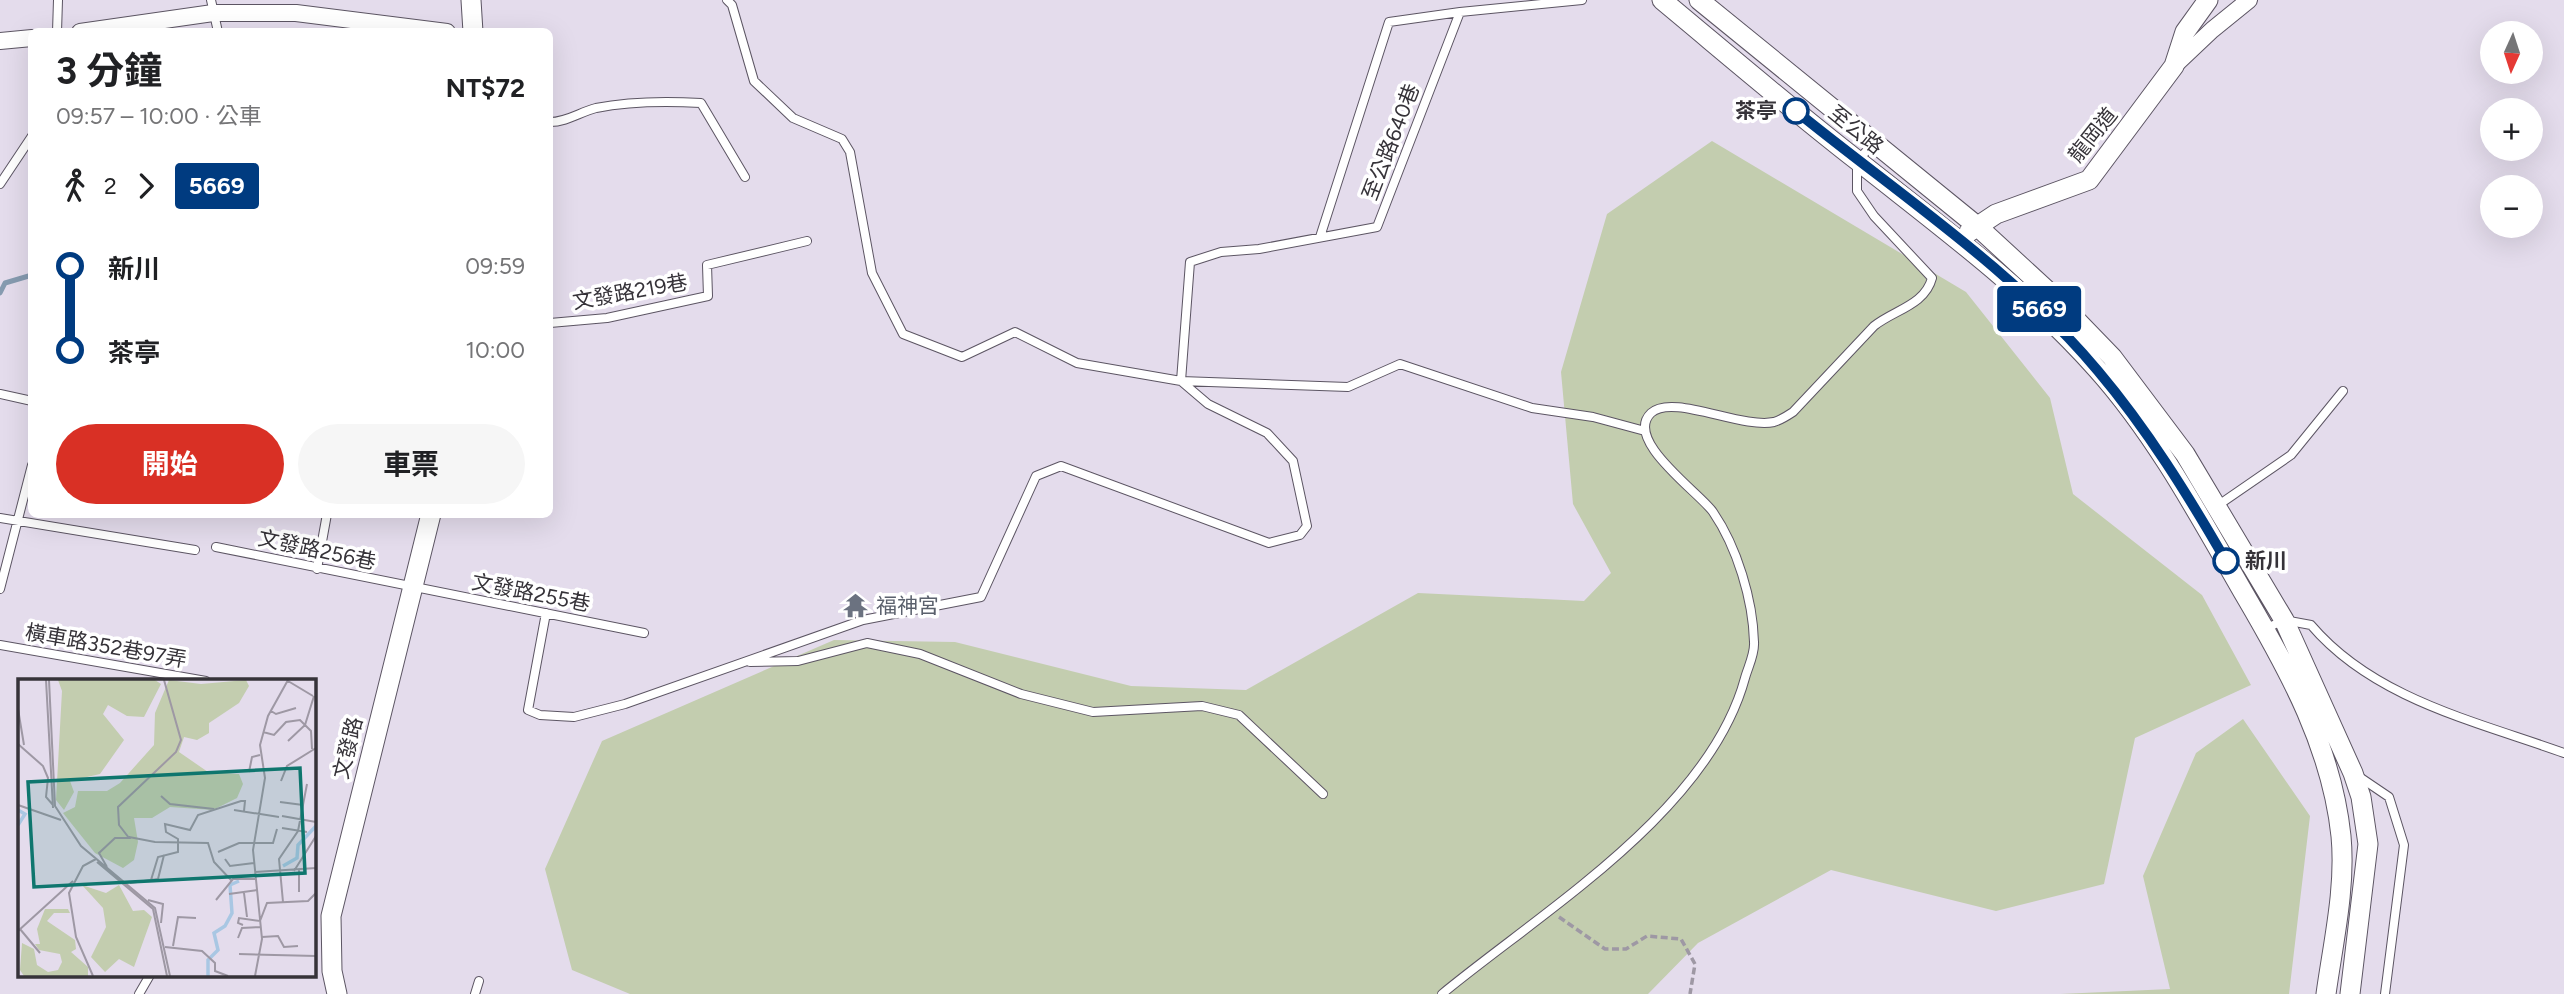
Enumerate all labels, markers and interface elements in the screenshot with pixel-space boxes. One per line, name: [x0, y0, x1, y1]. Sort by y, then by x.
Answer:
north arrow: [2480, 21, 2543, 84]
map controls: [2480, 21, 2543, 238]
text: 3 分鐘: [56, 48, 162, 94]
text: NT$72: [446, 72, 525, 104]
street label: 至公路640巷: [1357, 80, 1424, 203]
place label: 茶亭: [1735, 98, 1777, 123]
marker: 茶亭: [1783, 98, 1809, 124]
button: +: [2480, 98, 2543, 161]
street label: 至公路: [1824, 100, 1889, 159]
text: 09:57 – 10:00 · 公車: [56, 102, 262, 130]
street label: 龍岡道: [2063, 102, 2122, 167]
icon: walk: [56, 167, 94, 205]
icon: forward: [127, 167, 165, 205]
text: 5669: [189, 171, 245, 200]
text: 2: [104, 172, 117, 200]
button: −: [2480, 175, 2543, 238]
text: 09:59: [465, 252, 525, 280]
text: 新川: [108, 253, 160, 285]
street label: 文發路219巷: [570, 269, 689, 314]
line badge: 5669: [1990, 286, 2088, 332]
text: 5669: [2011, 294, 2067, 323]
text: 10:00: [465, 336, 525, 364]
text: 茶亭: [108, 337, 160, 369]
button: 開始: [56, 424, 284, 504]
button: 車票: [298, 424, 525, 504]
street label: 文發路256巷: [256, 525, 378, 574]
marker: 新川: [2213, 548, 2239, 574]
place label: 新川: [2245, 548, 2287, 573]
street label: 文發路255巷: [470, 569, 592, 616]
temple icon: 福神宮: [842, 592, 870, 620]
place label: 福神宮: [876, 593, 939, 618]
street label: 橫車路352巷97弄: [23, 619, 189, 672]
inset map: [18, 679, 315, 976]
street label: 文發路: [328, 714, 367, 781]

